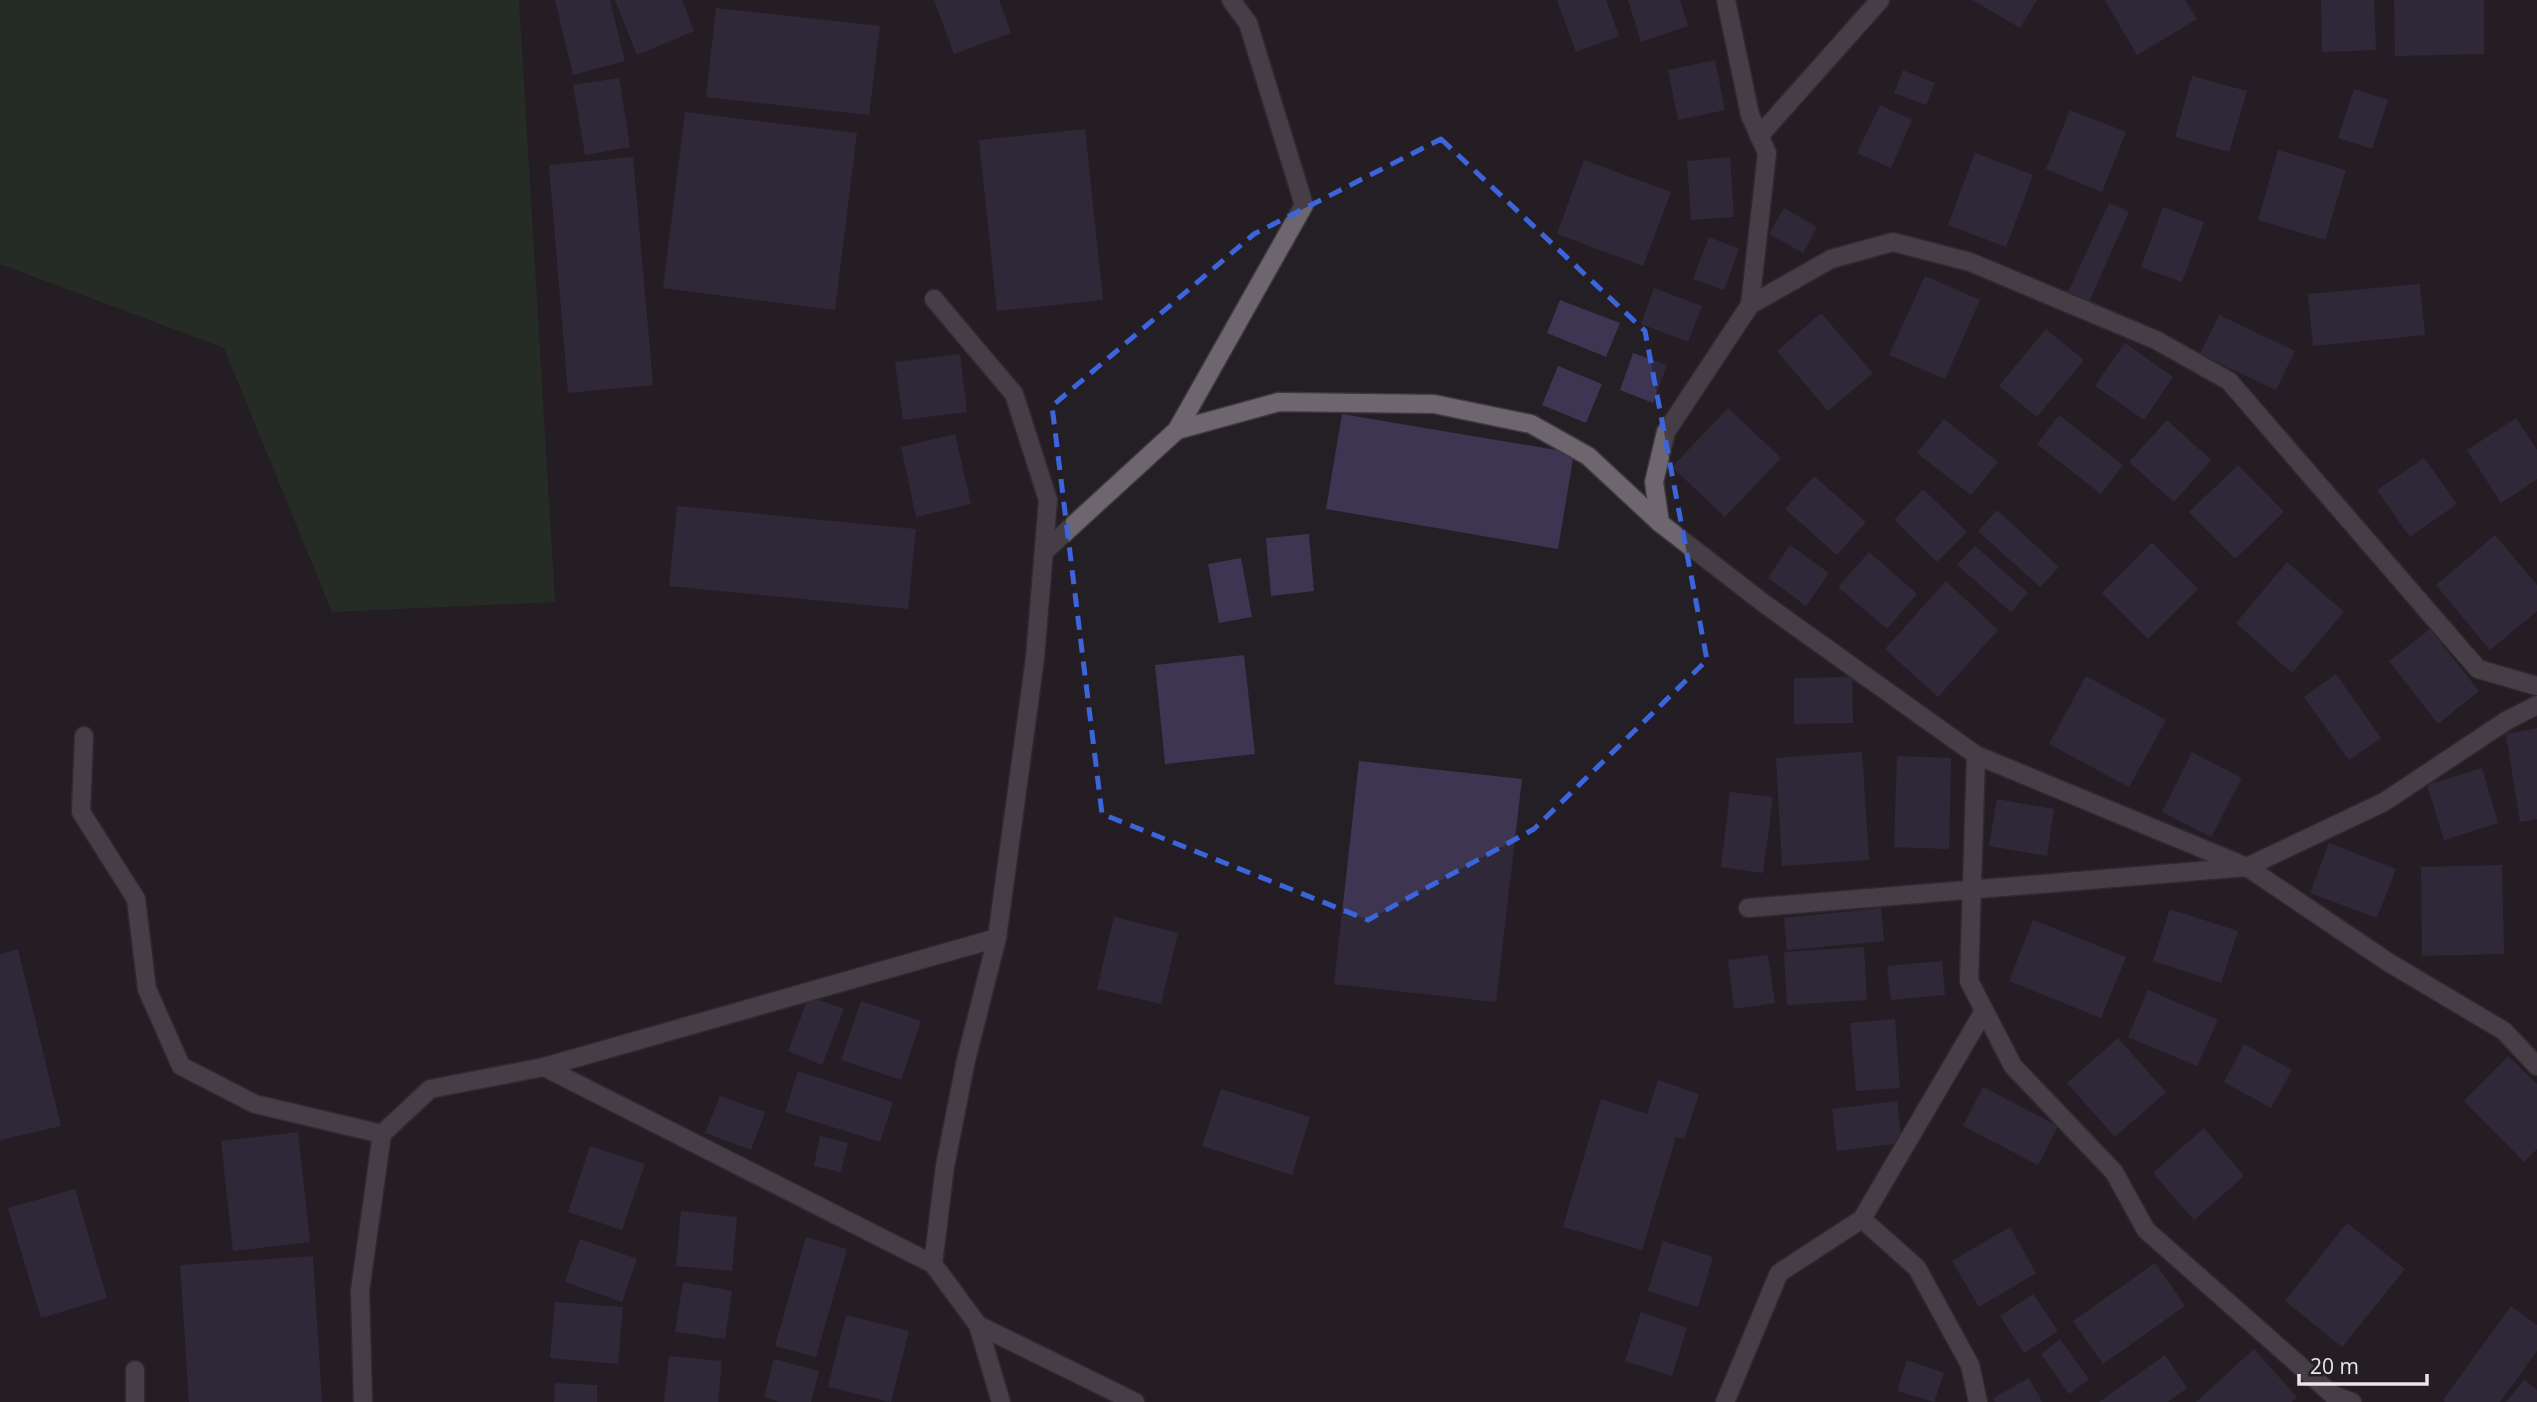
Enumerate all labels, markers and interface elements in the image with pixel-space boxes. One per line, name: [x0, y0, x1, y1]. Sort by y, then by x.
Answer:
scale bar: [2299, 1342, 2427, 1386]
text: 20 m: [2310, 1352, 2359, 1380]

